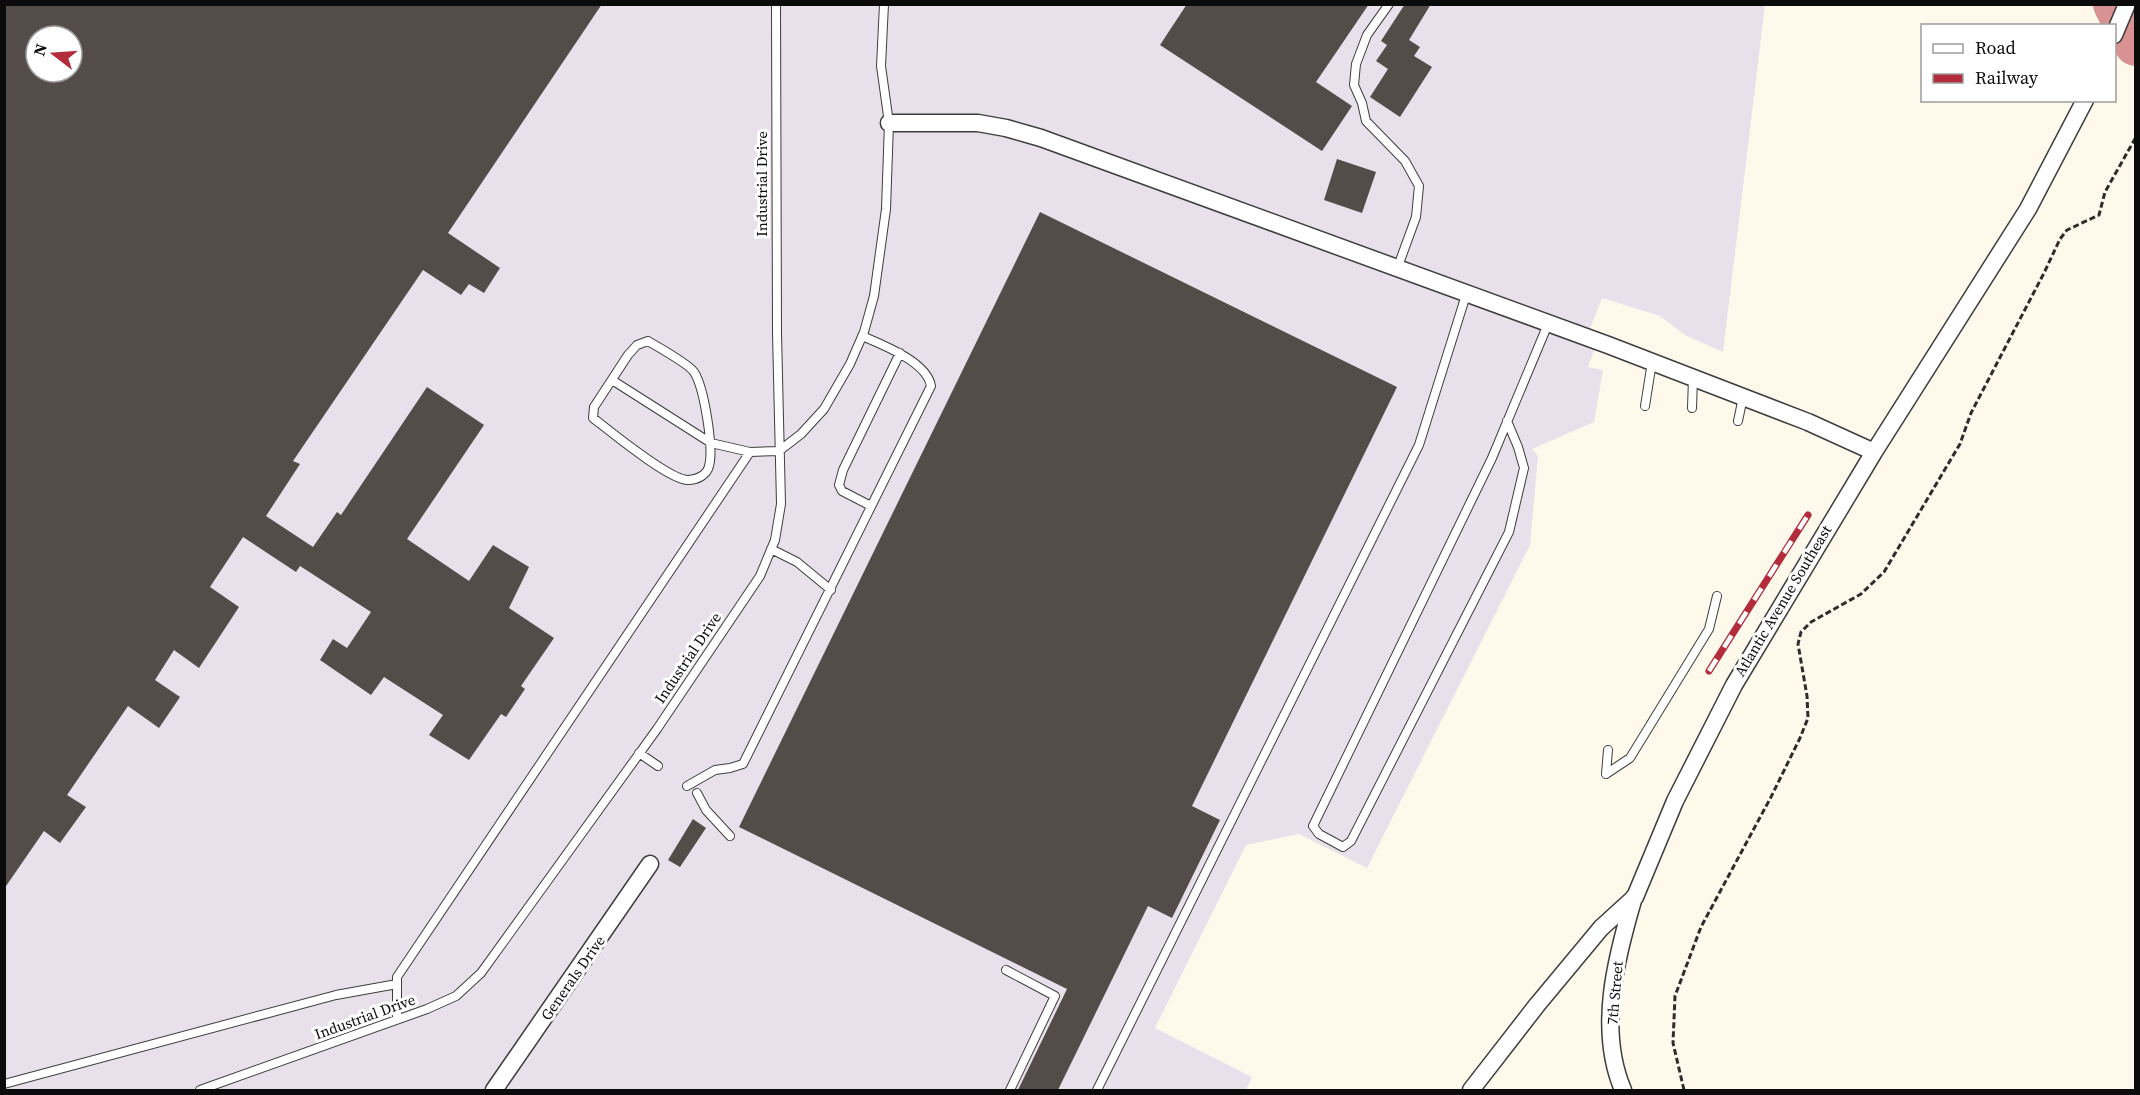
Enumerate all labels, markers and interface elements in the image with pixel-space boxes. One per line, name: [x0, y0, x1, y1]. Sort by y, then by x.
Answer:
north arrow: [24, 24, 84, 84]
legend: [1921, 24, 2116, 102]
text: Road: [1975, 35, 2016, 60]
text: N: [27, 40, 52, 58]
text: Railway: [1975, 65, 2039, 90]
street label: Industrial Drive: [751, 131, 772, 237]
street label: Atlantic Avenue Southeast: [1729, 521, 1836, 680]
street label: Industrial Drive: [649, 608, 726, 707]
street label: Generals Drive: [536, 931, 610, 1024]
street label: 7th Street: [1601, 960, 1628, 1026]
street label: Industrial Drive: [312, 988, 418, 1044]

